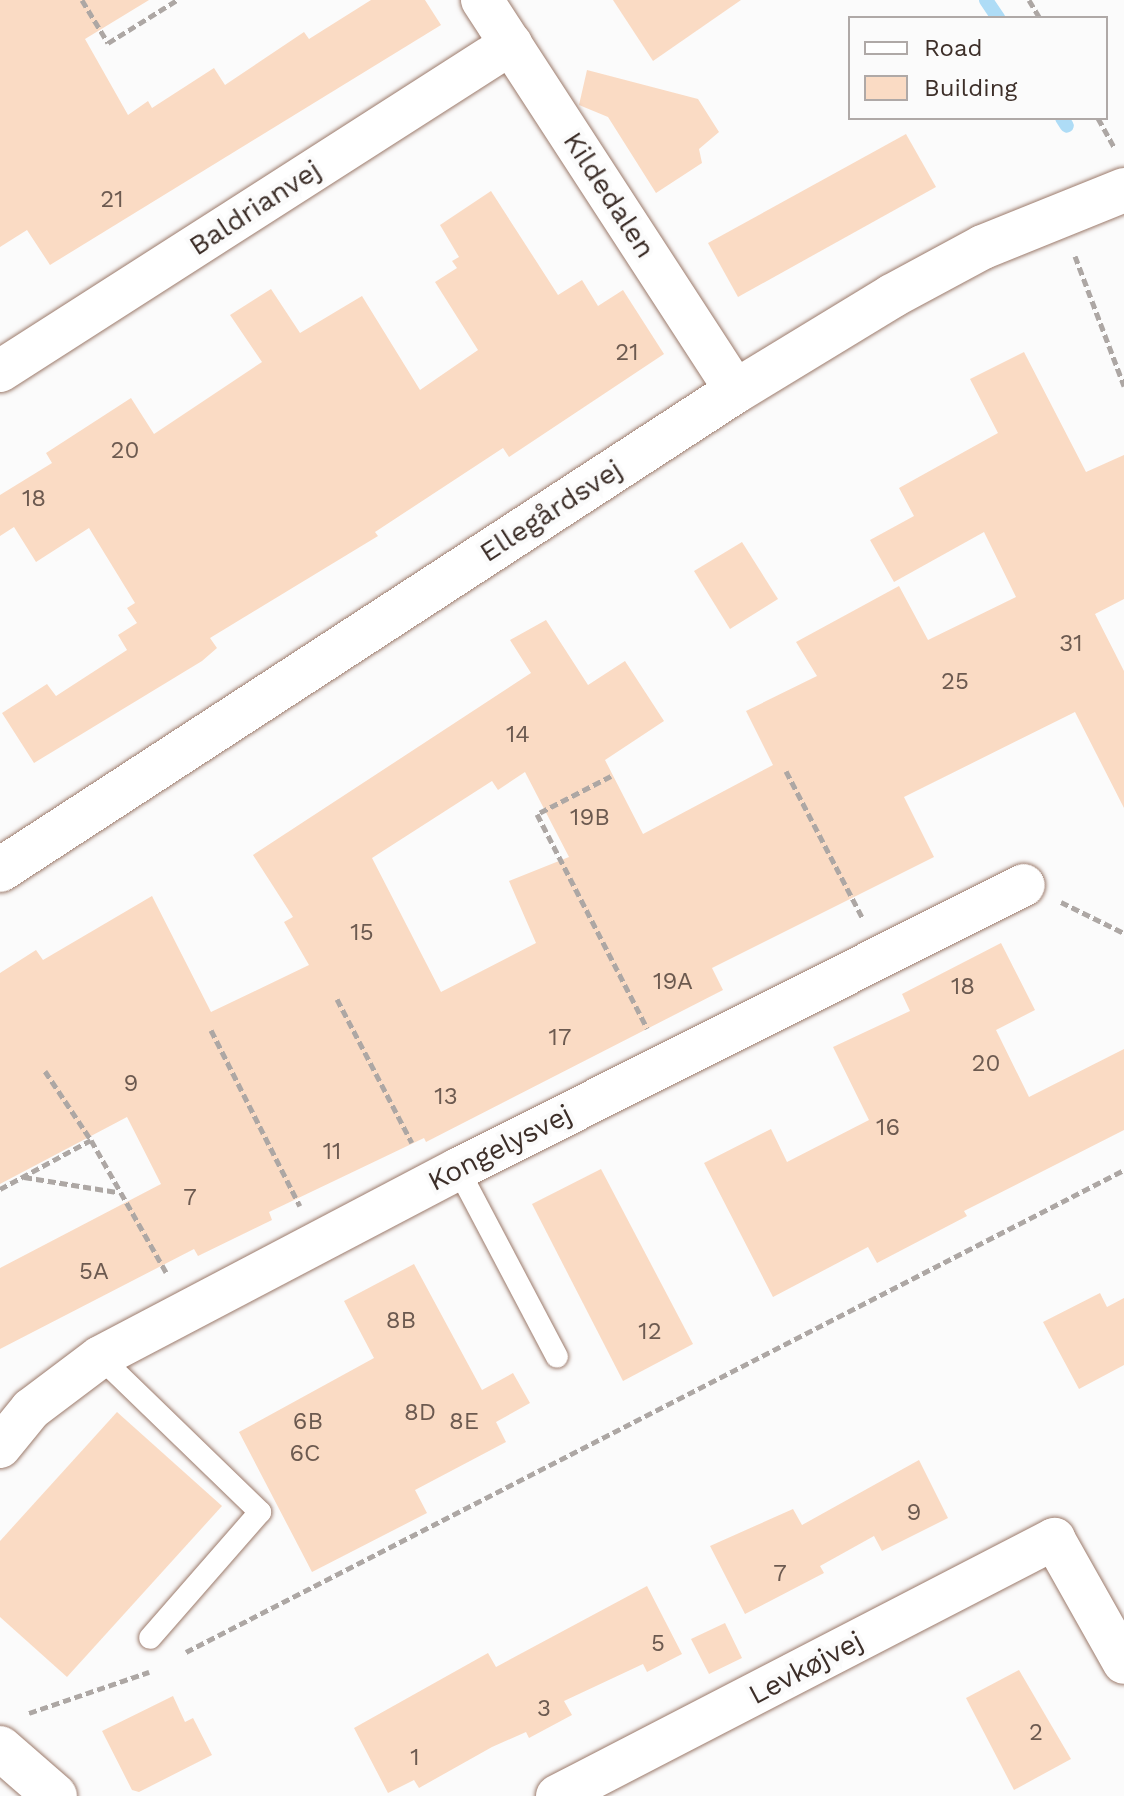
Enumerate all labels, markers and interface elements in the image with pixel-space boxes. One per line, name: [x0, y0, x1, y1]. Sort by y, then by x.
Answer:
legend: [848, 16, 1108, 120]
text: Road: [924, 34, 983, 62]
text: Building: [924, 74, 1017, 102]
street label: Kildedalen: [556, 126, 662, 264]
street label: Baldrianvej: [183, 153, 327, 263]
house number: 21: [100, 186, 124, 214]
house number: 21: [615, 339, 639, 367]
house number: 20: [111, 437, 139, 465]
street label: Ellegårdsvej: [474, 453, 628, 569]
house number: 18: [22, 485, 46, 513]
house number: 31: [1059, 630, 1083, 658]
house number: 25: [941, 668, 969, 696]
house number: 14: [506, 721, 530, 749]
house number: 19B: [570, 804, 610, 832]
house number: 15: [350, 919, 374, 947]
house number: 19A: [653, 968, 693, 996]
house number: 18: [951, 973, 975, 1001]
house number: 17: [549, 1024, 571, 1052]
house number: 20: [972, 1050, 1000, 1078]
house number: 9: [124, 1070, 138, 1098]
house number: 13: [434, 1083, 458, 1111]
street label: Kongelysvej: [422, 1097, 578, 1199]
house number: 16: [876, 1114, 900, 1142]
house number: 11: [323, 1138, 341, 1166]
house number: 7: [183, 1184, 197, 1212]
house number: 5A: [79, 1258, 109, 1286]
house number: 8B: [386, 1307, 416, 1335]
house number: 12: [638, 1318, 662, 1346]
house number: 8D: [404, 1399, 436, 1427]
house number: 6B: [293, 1408, 323, 1436]
house number: 8E: [449, 1408, 479, 1436]
house number: 6C: [289, 1440, 321, 1468]
house number: 9: [907, 1499, 921, 1527]
house number: 7: [773, 1560, 787, 1588]
street label: Levkøjvej: [743, 1624, 869, 1712]
house number: 5: [651, 1630, 665, 1658]
house number: 3: [537, 1695, 551, 1723]
house number: 2: [1029, 1719, 1043, 1747]
house number: 1: [410, 1744, 420, 1772]

